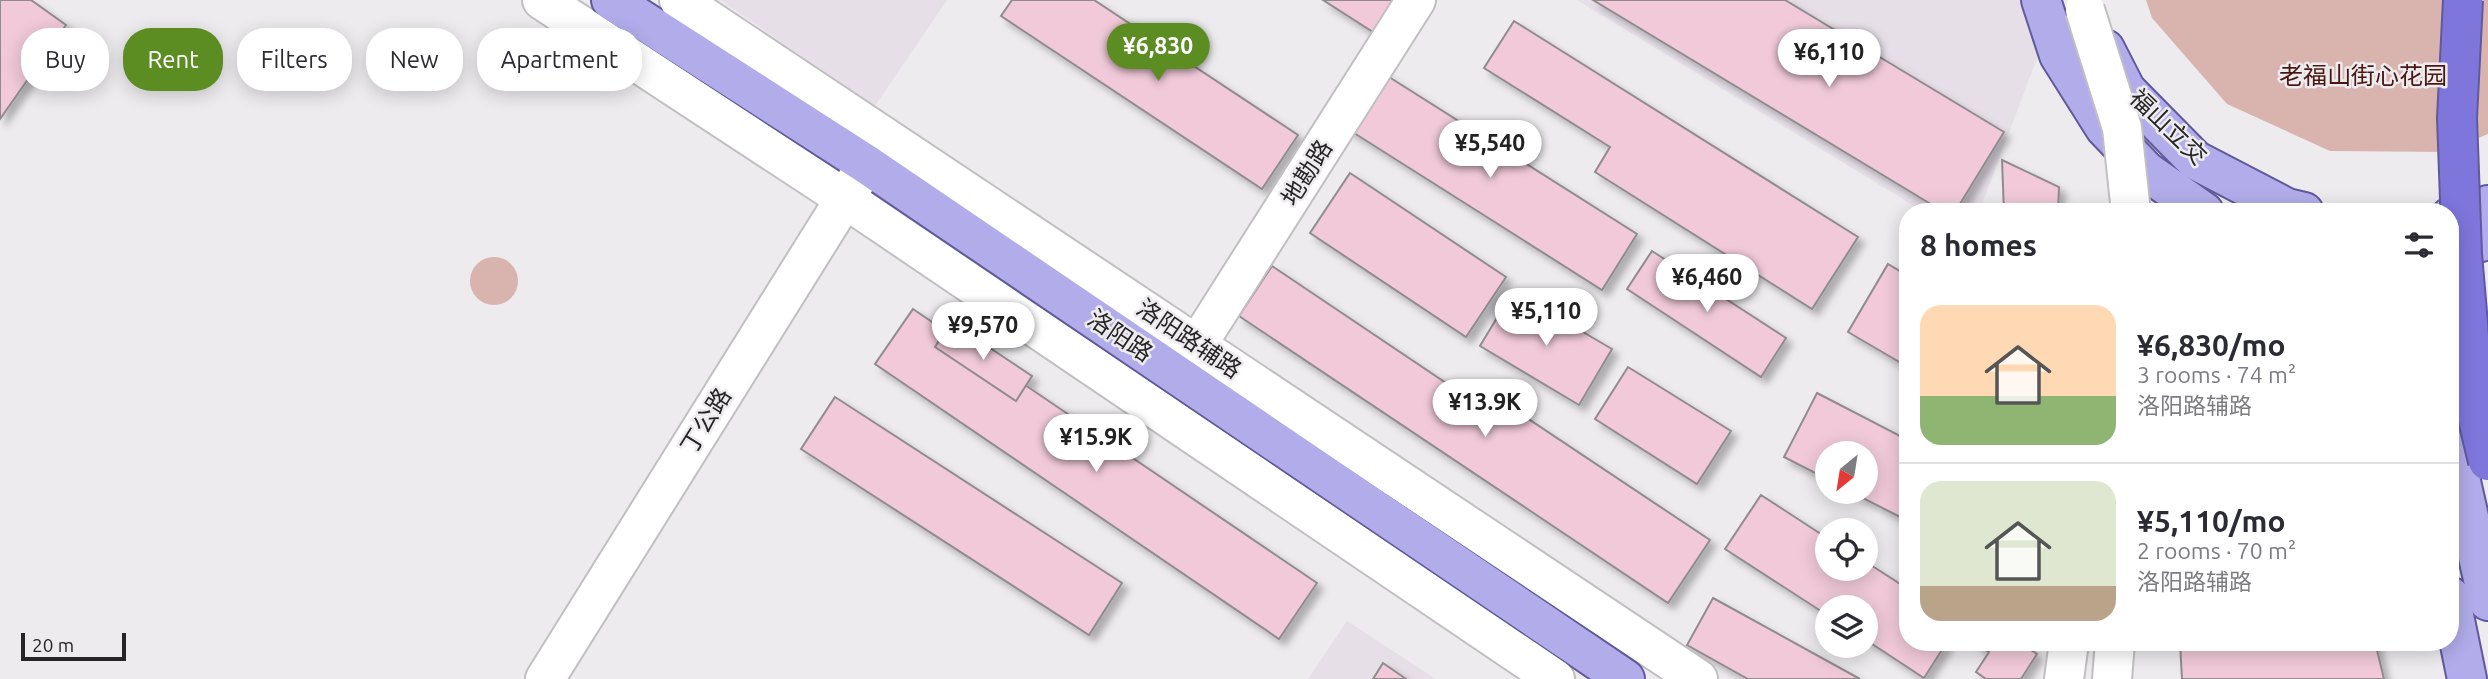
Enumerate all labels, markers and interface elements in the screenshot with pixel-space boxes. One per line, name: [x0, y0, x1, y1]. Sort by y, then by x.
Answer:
pin: ¥6,830: [1101, 24, 1215, 83]
chip: Buy: [21, 28, 109, 91]
chip: Rent: [123, 28, 223, 91]
chip: Filters: [237, 28, 352, 91]
chip: New: [366, 28, 463, 91]
chip: Apartment: [477, 28, 642, 91]
pin: ¥6,110: [1772, 29, 1886, 89]
text: ¥6,830: [1123, 33, 1193, 58]
text: ¥6,110: [1794, 39, 1864, 64]
park label: 老福山街心花园: [2279, 62, 2447, 89]
street label: 福山立交: [2124, 84, 2212, 170]
pin: ¥5,540: [1433, 120, 1547, 180]
text: ¥5,540: [1455, 130, 1525, 155]
street label: 地勘路: [1276, 135, 1337, 210]
icon: filters: [2400, 226, 2438, 264]
text: 8 homes: [1920, 228, 2037, 262]
pin: ¥6,460: [1650, 254, 1764, 314]
text: ¥6,460: [1672, 264, 1742, 289]
pin: ¥5,110: [1489, 288, 1603, 348]
street label: 洛阳路辅路: [1132, 294, 1247, 383]
text: ¥5,110: [1511, 298, 1581, 323]
pin: ¥9,570: [926, 302, 1040, 362]
street label: 洛阳路: [1083, 304, 1158, 367]
text: ¥9,570: [948, 312, 1018, 337]
text: ¥6,830/mo: [2137, 328, 2286, 362]
icon: home: [1976, 333, 2060, 417]
text: 3 rooms · 74 m²: [2137, 362, 2296, 387]
pin: ¥13.9K: [1428, 380, 1542, 439]
street label: 丁公路: [675, 383, 736, 458]
text: ¥13.9K: [1449, 389, 1521, 414]
text: 洛阳路辅路: [2137, 393, 2252, 418]
pin: ¥15.9K: [1039, 414, 1153, 474]
text: ¥15.9K: [1060, 424, 1132, 449]
north arrow: [1815, 441, 1878, 504]
map controls: [1815, 441, 1878, 658]
text: ¥5,110/mo: [2137, 504, 2286, 538]
icon: home: [1976, 509, 2060, 593]
button: locate: [1815, 518, 1878, 581]
text: 2 rooms · 70 m²: [2137, 538, 2296, 563]
text: 洛阳路辅路: [2137, 569, 2252, 594]
button: layers: [1815, 595, 1878, 658]
scale bar: [21, 630, 126, 662]
text: 20 m: [32, 634, 74, 656]

